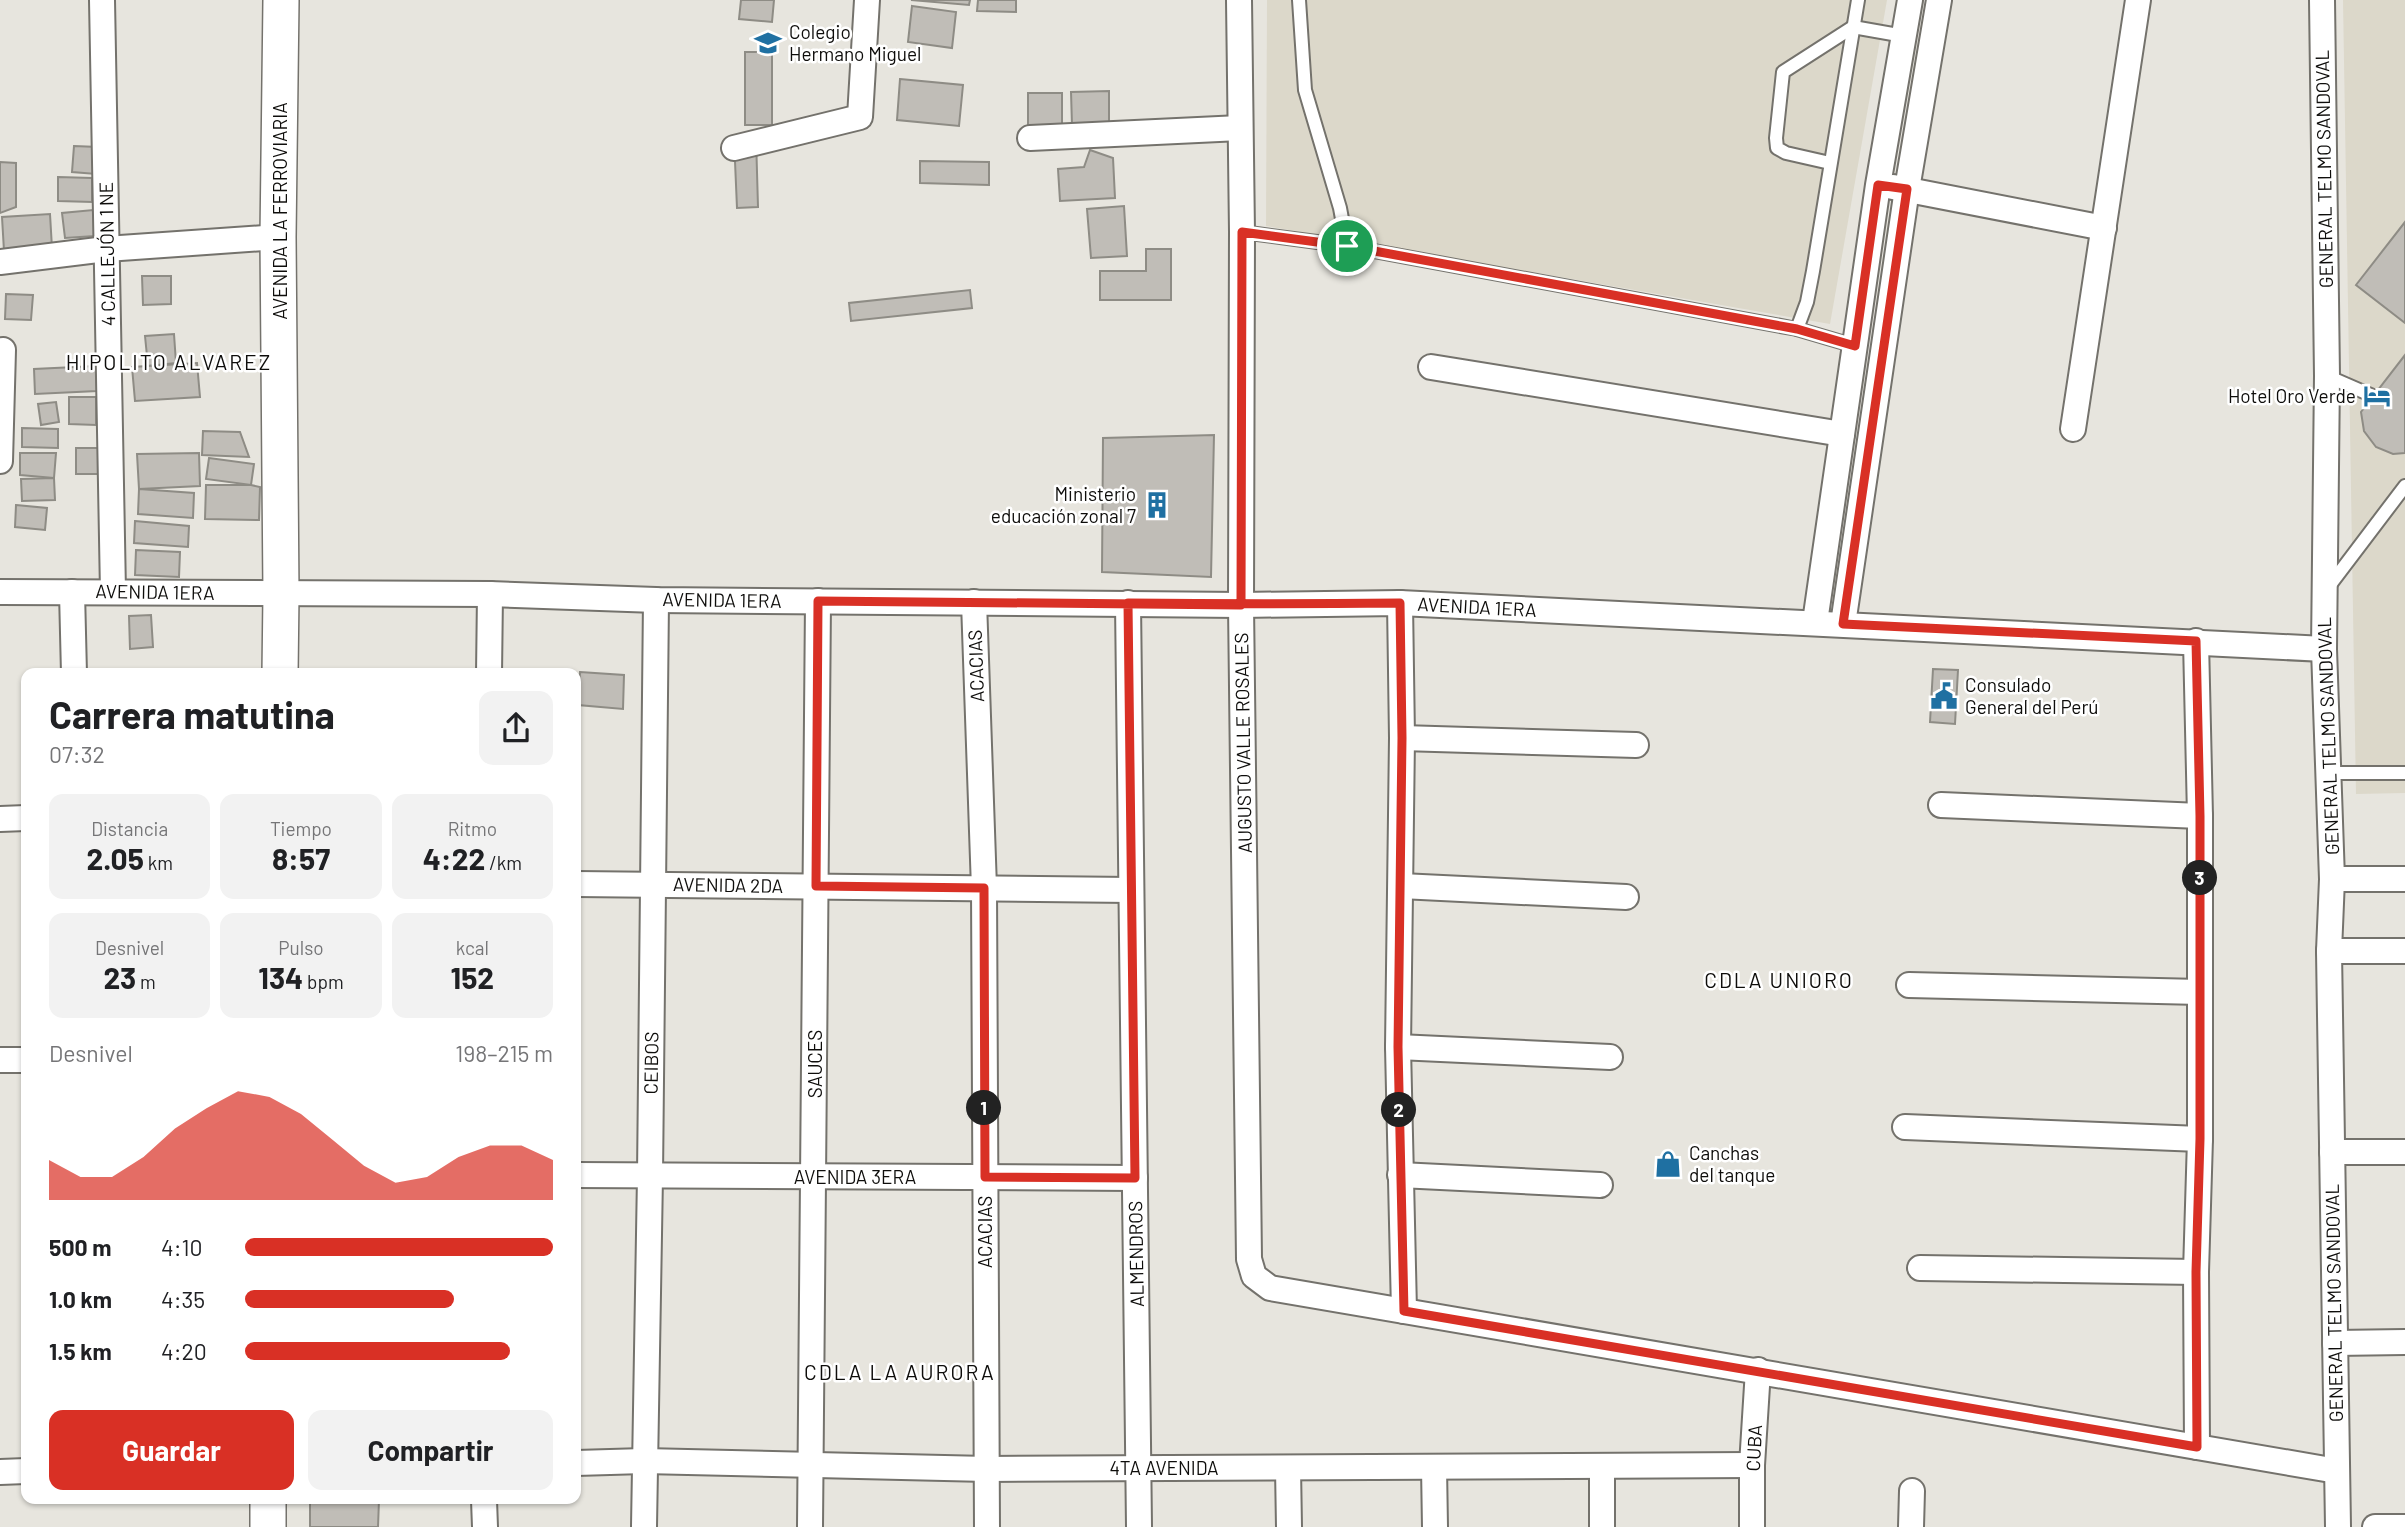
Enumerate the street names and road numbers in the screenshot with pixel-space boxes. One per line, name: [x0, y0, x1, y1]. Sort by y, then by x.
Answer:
street label: GENERAL TELMO SANDOVAL: [2310, 49, 2337, 288]
street label: AVENIDA LA FERROVIARIA: [268, 102, 291, 320]
street label: 4 CALLEJÓN 1 NE: [94, 182, 119, 326]
street label: AVENIDA 1ERA: [95, 579, 215, 604]
street label: AVENIDA 1ERA: [662, 587, 782, 612]
street label: AVENIDA 1ERA: [1417, 592, 1537, 621]
street label: GENERAL TELMO SANDOVAL: [2312, 616, 2343, 856]
street label: ACACIAS: [963, 629, 988, 703]
street label: AUGUSTO VALLE ROSALES: [1229, 632, 1256, 854]
street label: AVENIDA 2DA: [673, 872, 783, 897]
street label: SAUCES: [803, 1030, 826, 1098]
street label: CEIBOS: [638, 1031, 663, 1095]
street label: AVENIDA 3ERA: [794, 1165, 916, 1188]
street label: GENERAL TELMO SANDOVAL: [2320, 1183, 2347, 1422]
street label: ACACIAS: [973, 1196, 996, 1268]
street label: ALMENDROS: [1123, 1201, 1148, 1307]
street label: CUBA: [1741, 1424, 1766, 1472]
street label: 4TA AVENIDA: [1109, 1456, 1219, 1479]

